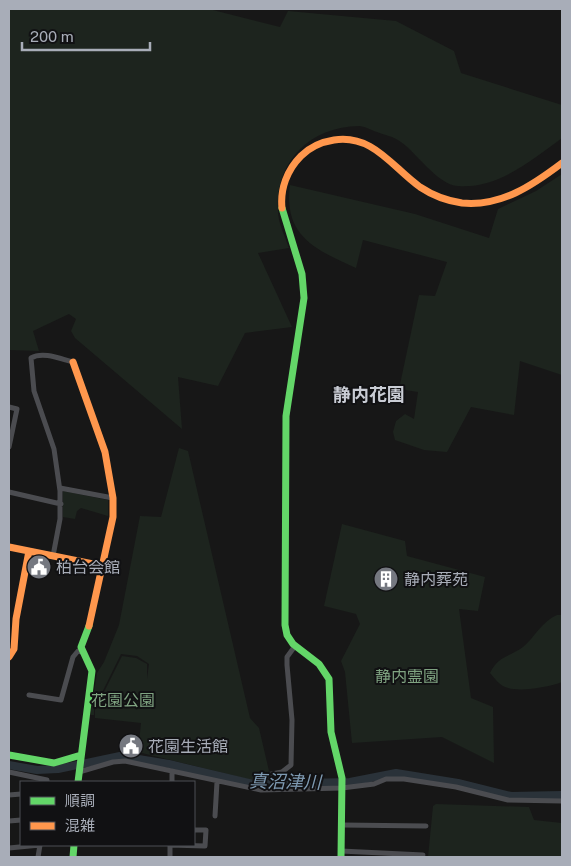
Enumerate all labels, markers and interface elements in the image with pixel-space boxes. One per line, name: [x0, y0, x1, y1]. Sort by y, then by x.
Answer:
scale bar: [22, 20, 150, 52]
text: 200 m: [30, 28, 74, 45]
district label: 静内花園: [333, 384, 405, 405]
public building icon: 柏台会館: [26, 554, 52, 580]
place label: 柏台会館: [56, 558, 120, 577]
building icon: 静内葬苑: [373, 566, 399, 592]
place label: 静内葬苑: [404, 570, 468, 589]
park label: 静内霊園: [375, 667, 439, 686]
park label: 花園公園: [91, 691, 155, 710]
public building icon: 花園生活館: [118, 733, 144, 759]
place label: 花園生活館: [148, 737, 228, 756]
water label: 真沼津川: [249, 770, 323, 793]
legend: [20, 781, 195, 846]
text: 順調: [65, 792, 95, 809]
text: 混雑: [65, 817, 95, 834]

